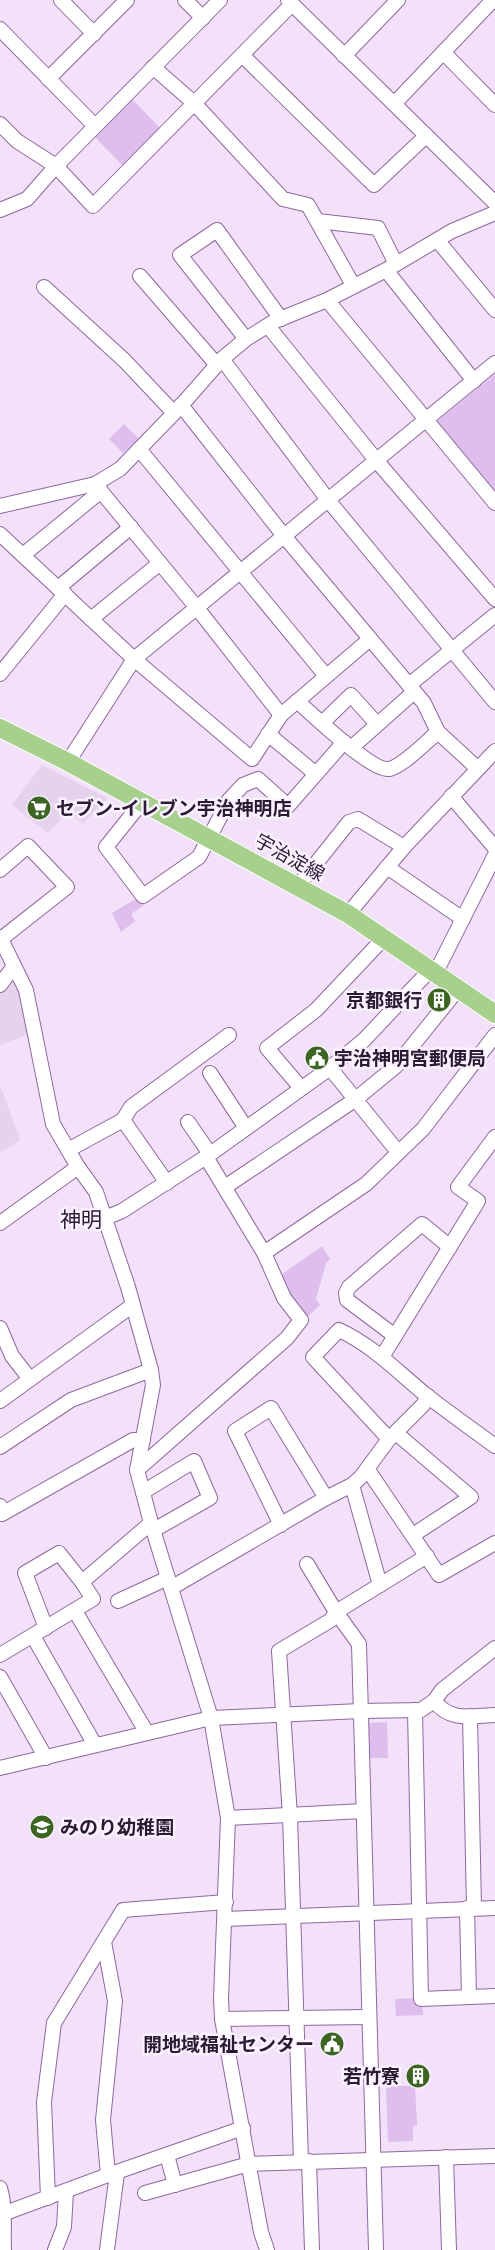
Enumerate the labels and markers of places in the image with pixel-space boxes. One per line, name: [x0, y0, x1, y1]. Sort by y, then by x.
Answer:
supermarket icon: セブン-イレブン宇治神明店: [26, 795, 52, 821]
place label: セブン-イレブン宇治神明店: [56, 797, 292, 820]
building icon: 京都銀行: [426, 987, 452, 1013]
place label: 京都銀行: [346, 989, 422, 1012]
public building icon: 宇治神明宮郵便局: [304, 1045, 330, 1071]
place label: 宇治神明宮郵便局: [334, 1047, 486, 1070]
school or university icon: みのり幼稚園: [29, 1814, 55, 1840]
place label: みのり幼稚園: [60, 1816, 174, 1839]
public building icon: 開地域福祉センター: [319, 2031, 345, 2057]
place label: 開地域福祉センター: [143, 2033, 314, 2056]
building icon: 若竹寮: [405, 2063, 431, 2089]
place label: 若竹寮: [343, 2065, 400, 2088]

